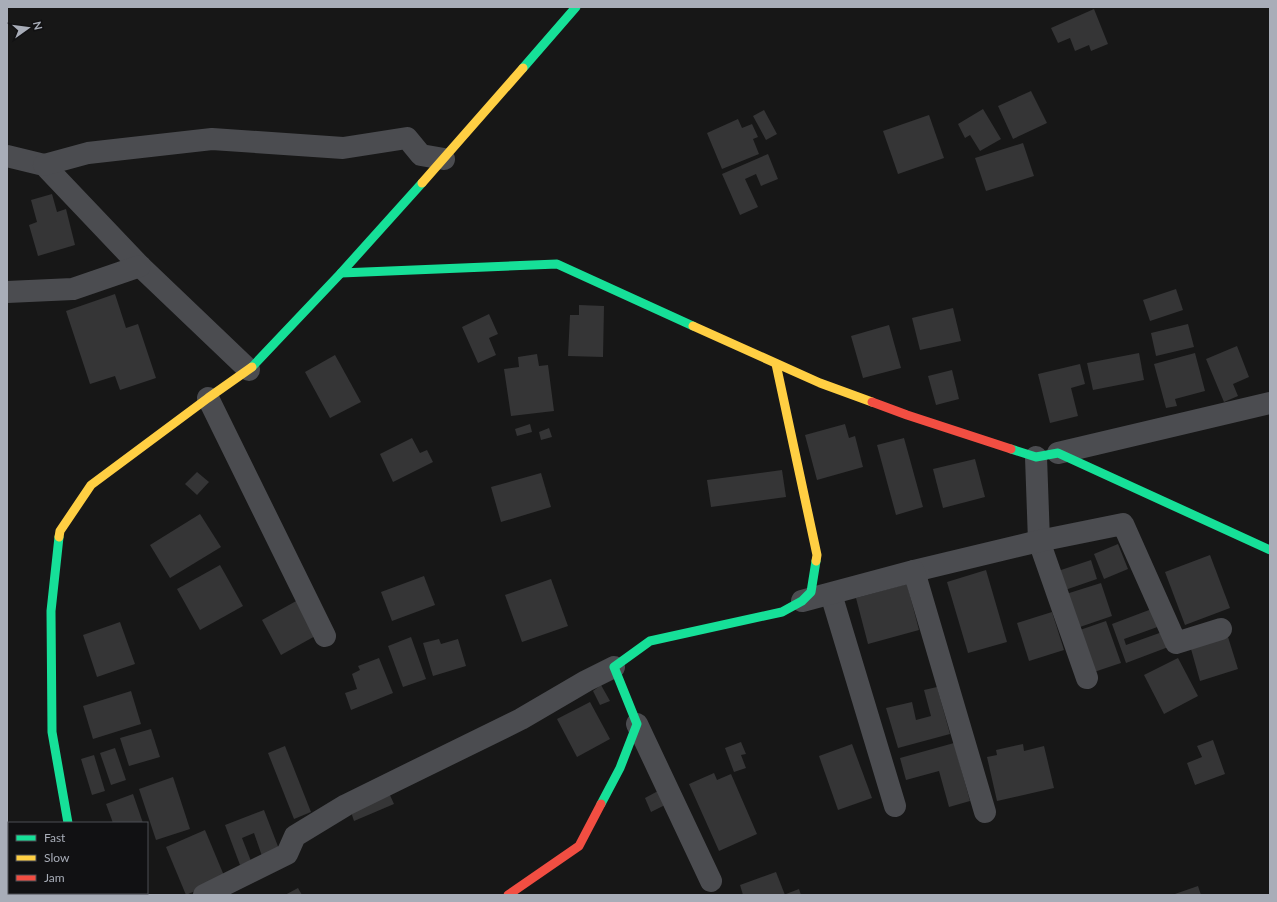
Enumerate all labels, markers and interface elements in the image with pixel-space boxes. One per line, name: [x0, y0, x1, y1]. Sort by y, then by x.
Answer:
north arrow: [8, 8, 48, 48]
text: N: [31, 20, 46, 31]
legend: [8, 822, 148, 894]
text: Fast: [44, 830, 66, 845]
text: Slow: [44, 850, 70, 865]
text: Jam: [44, 870, 65, 885]

